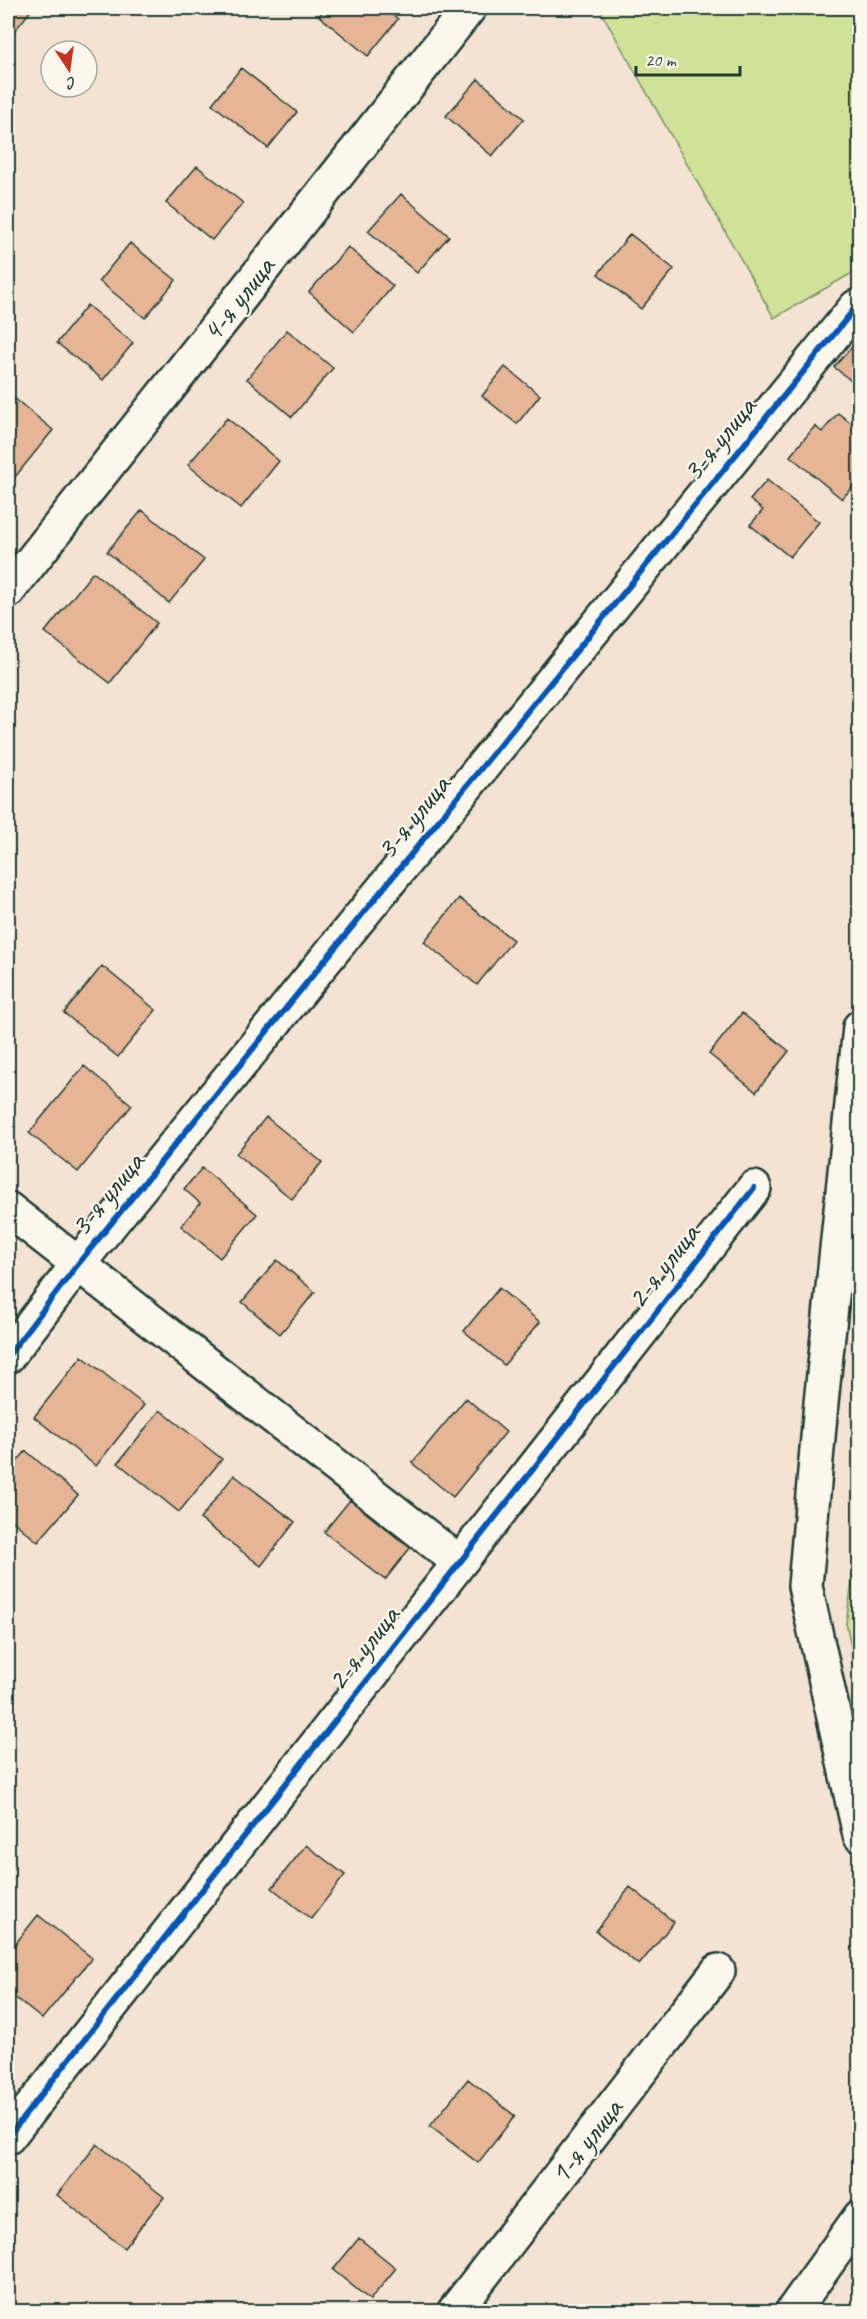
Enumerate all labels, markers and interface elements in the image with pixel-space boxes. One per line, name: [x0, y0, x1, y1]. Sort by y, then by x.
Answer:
north arrow: [39, 39, 99, 99]
scale bar: [636, 39, 740, 77]
text: 20 m: [645, 49, 678, 71]
text: С: [64, 72, 78, 94]
street label: 4-я улица: [193, 247, 284, 349]
street label: 3-я улица: [674, 388, 766, 489]
street label: 3-я улица: [368, 766, 460, 867]
street label: 3-я улица: [62, 1143, 154, 1244]
street label: 2-я улица: [618, 1214, 709, 1316]
street label: 2-я улица: [318, 1596, 409, 1698]
street label: 1-я улица: [541, 2089, 632, 2191]

